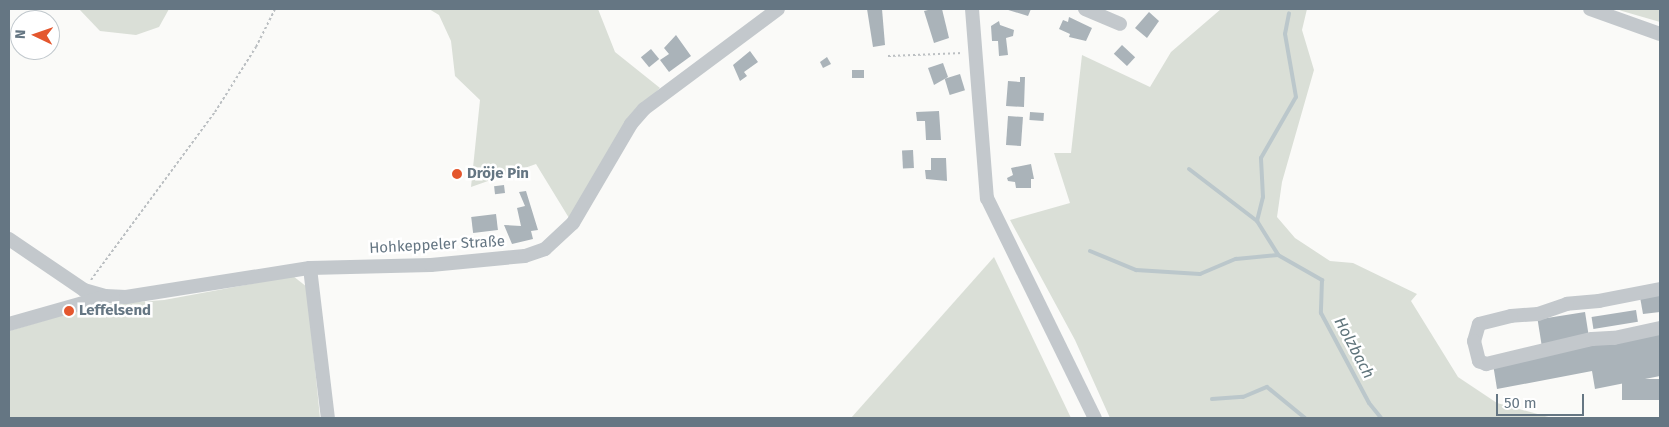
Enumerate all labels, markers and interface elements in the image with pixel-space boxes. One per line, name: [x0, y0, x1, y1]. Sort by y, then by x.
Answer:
north arrow: [10, 10, 60, 60]
text: N: [12, 29, 29, 39]
place label: Dröje Pin: [467, 165, 529, 183]
marker: Dröje Pin: [451, 168, 463, 180]
street label: Hohkeppeler Straße: [369, 232, 505, 258]
place label: Leffelsend: [79, 302, 151, 320]
marker: Leffelsend: [63, 305, 75, 317]
water label: Holzbach: [1330, 314, 1378, 382]
scale bar: [1499, 384, 1586, 416]
text: 50 m: [1504, 394, 1537, 412]

